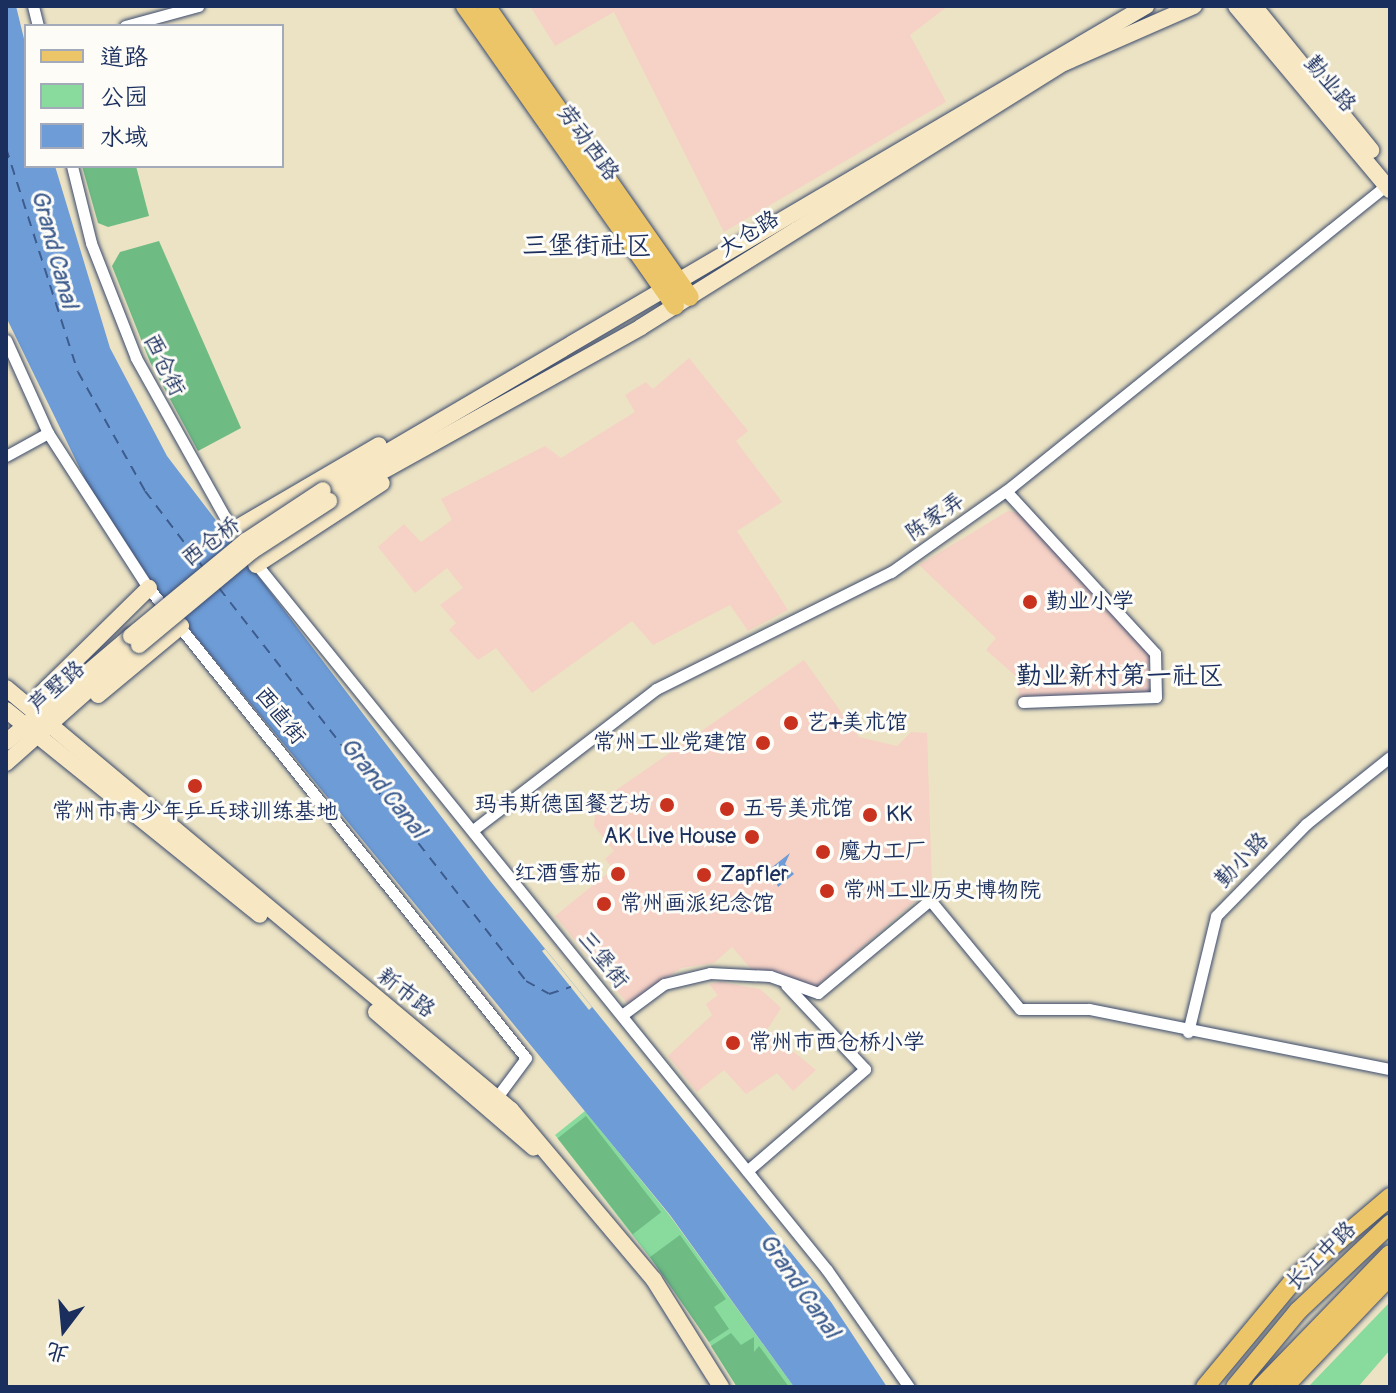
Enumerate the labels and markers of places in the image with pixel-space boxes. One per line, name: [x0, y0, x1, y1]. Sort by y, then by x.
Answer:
place label: 勤业小学: [1046, 589, 1134, 615]
marker: 勤业小学: [1021, 593, 1039, 611]
place label: 艺+美术馆: [807, 710, 907, 736]
marker: 艺+美术馆: [782, 714, 800, 732]
place label: 常州工业党建馆: [593, 730, 747, 756]
marker: 常州工业党建馆: [754, 734, 772, 752]
marker: 常州市青少年乒乓球训练基地: [186, 777, 204, 795]
place label: 玛韦斯德国餐艺坊: [475, 792, 651, 818]
marker: 玛韦斯德国餐艺坊: [658, 796, 676, 814]
place label: 五号美术馆: [743, 796, 853, 822]
place label: 常州市青少年乒乓球训练基地: [52, 799, 338, 825]
marker: 五号美术馆: [718, 800, 736, 818]
place label: KK: [886, 802, 913, 828]
marker: KK: [861, 806, 879, 824]
place label: AK Live House: [604, 824, 736, 850]
marker: AK Live House: [743, 828, 761, 846]
place label: 魔力工厂: [839, 839, 927, 865]
marker: 魔力工厂: [814, 843, 832, 861]
place label: 红酒雪茄: [514, 861, 602, 887]
place label: Zapfler: [720, 862, 788, 888]
marker: 红酒雪茄: [609, 865, 627, 883]
marker: Zapfler: [695, 866, 713, 884]
place label: 常州工业历史博物院: [843, 878, 1041, 904]
marker: 常州工业历史博物院: [818, 882, 836, 900]
place label: 常州画派纪念馆: [620, 891, 774, 917]
marker: 常州画派纪念馆: [595, 895, 613, 913]
place label: 常州市西仓桥小学: [749, 1030, 925, 1056]
marker: 常州市西仓桥小学: [724, 1034, 742, 1052]

